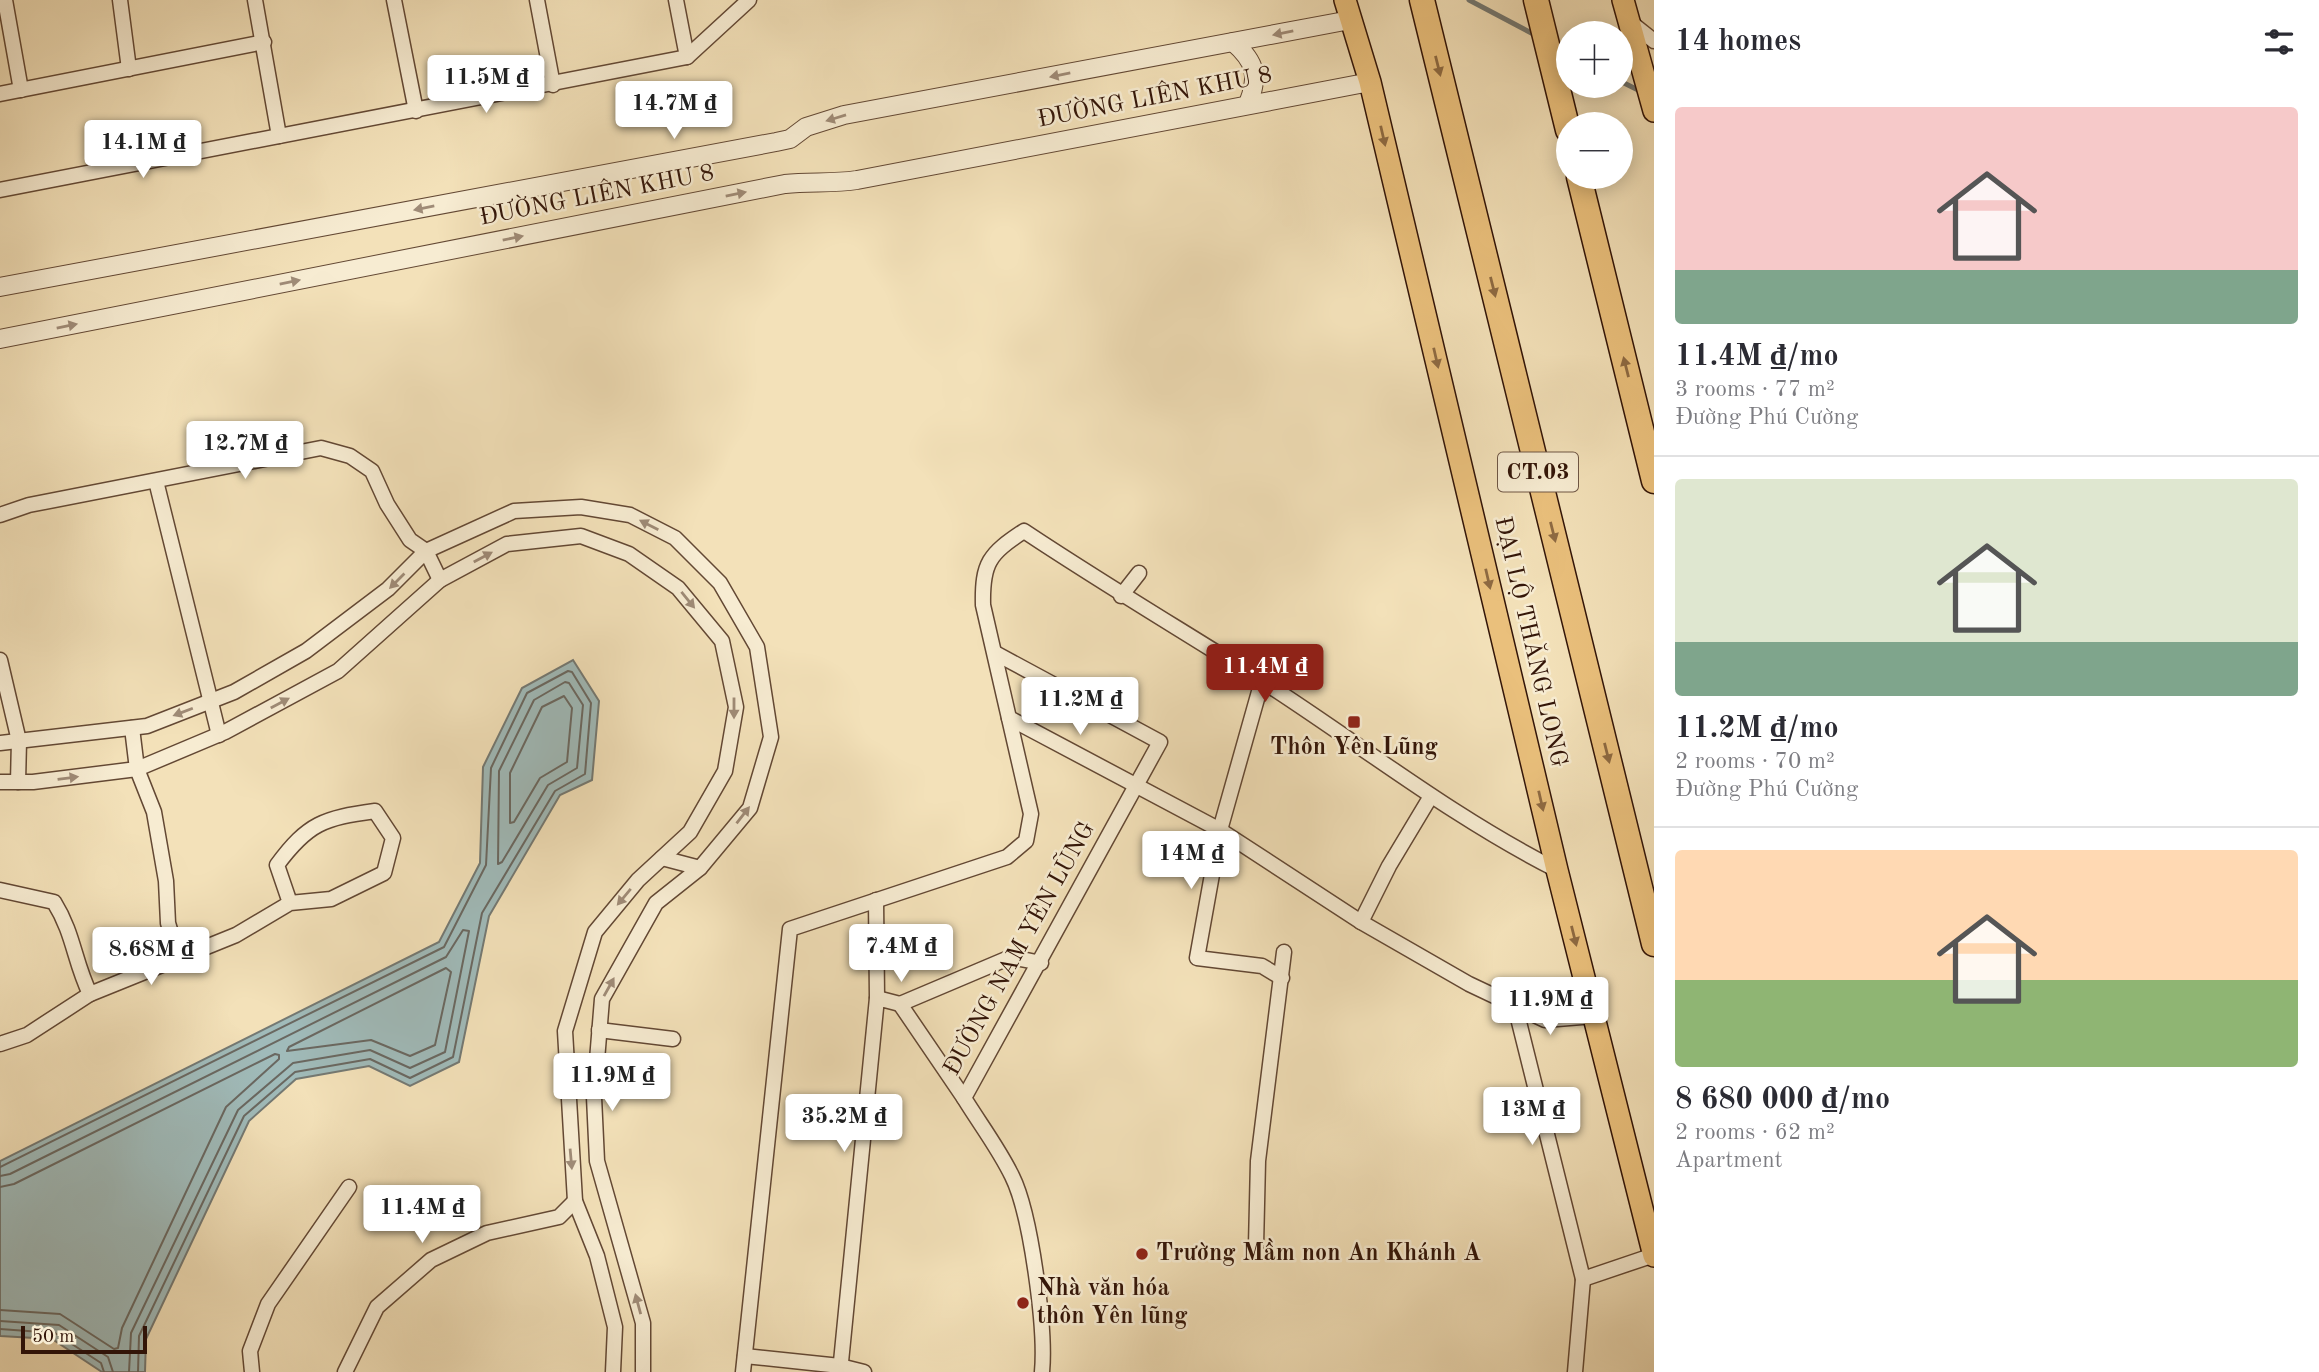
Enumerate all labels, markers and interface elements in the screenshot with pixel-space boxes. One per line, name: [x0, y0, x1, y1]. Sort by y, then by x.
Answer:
map controls: [1556, 21, 1633, 189]
button: +: [1556, 21, 1633, 98]
icon: filters: [2260, 23, 2298, 61]
text: 14 homes: [1675, 27, 1801, 57]
one-way arrow: [1272, 28, 1294, 39]
pin: 11.5M ₫: [421, 55, 551, 115]
one-way arrow: [1433, 55, 1444, 77]
street label: ĐƯỜNG LIÊN KHU 8: [1035, 59, 1274, 133]
text: 11.5M ₫: [443, 66, 529, 89]
one-way arrow: [1049, 69, 1071, 80]
pin: 14.7M ₫: [609, 82, 739, 141]
text: 14.7M ₫: [631, 92, 717, 115]
button: −: [1556, 112, 1633, 189]
one-way arrow: [826, 113, 847, 123]
pin: 14.1M ₫: [78, 120, 208, 180]
one-way arrow: [1378, 125, 1389, 147]
text: 14.1M ₫: [100, 131, 186, 154]
icon: home: [1924, 153, 2050, 279]
street label: ĐƯỜNG LIÊN KHU 8: [477, 157, 716, 231]
one-way arrow: [726, 188, 748, 199]
one-way arrow: [413, 203, 435, 214]
one-way arrow: [502, 232, 524, 243]
one-way arrow: [279, 276, 301, 287]
one-way arrow: [1488, 276, 1499, 298]
one-way arrow: [56, 320, 78, 331]
text: 11.4M ₫/mo: [1675, 342, 1839, 372]
one-way arrow: [1430, 347, 1441, 369]
one-way arrow: [1620, 356, 1631, 378]
text: 3 rooms · 77 m²: [1675, 378, 1835, 401]
text: Đường Phú Cường: [1675, 406, 1858, 429]
pin: 12.7M ₫: [180, 421, 310, 481]
text: 12.7M ₫: [202, 432, 288, 455]
road number: CT.03: [1498, 452, 1578, 492]
street label: ĐẠI LỘ THĂNG LONG: [1489, 513, 1574, 770]
one-way arrow: [639, 519, 659, 530]
one-way arrow: [1548, 521, 1559, 543]
icon: home: [1924, 525, 2050, 651]
one-way arrow: [474, 551, 493, 563]
one-way arrow: [1483, 568, 1494, 590]
one-way arrow: [388, 572, 405, 589]
one-way arrow: [680, 591, 695, 608]
pin: 11.4M ₫: [1200, 644, 1330, 704]
text: 11.4M ₫: [1222, 655, 1308, 678]
pin: 11.2M ₫: [1015, 678, 1145, 737]
text: 11.2M ₫: [1037, 688, 1123, 711]
one-way arrow: [270, 697, 290, 708]
one-way arrow: [728, 697, 740, 719]
one-way arrow: [173, 706, 194, 717]
marker: Thôn Yên Lũng: [1346, 714, 1362, 730]
text: 11.2M ₫/mo: [1675, 714, 1839, 744]
place label: Thôn Yên Lũng: [1270, 736, 1439, 760]
one-way arrow: [1602, 742, 1613, 764]
text: 2 rooms · 70 m²: [1675, 750, 1835, 773]
one-way arrow: [57, 772, 79, 783]
text: Đường Phú Cường: [1675, 778, 1858, 801]
one-way arrow: [1535, 790, 1546, 812]
one-way arrow: [736, 807, 751, 825]
street label: ĐƯỜNG NAM YÊN LŨNG: [936, 816, 1100, 1080]
pin: 14M ₫: [1142, 832, 1240, 891]
text: 14M ₫: [1158, 842, 1224, 865]
one-way arrow: [617, 889, 632, 906]
icon: home: [1924, 896, 2050, 1022]
pin: 7.4M ₫: [844, 925, 958, 984]
one-way arrow: [1569, 925, 1580, 947]
pin: 8.68M ₫: [86, 928, 216, 987]
text: 7.4M ₫: [865, 935, 937, 958]
text: 8.68M ₫: [108, 938, 194, 961]
one-way arrow: [603, 977, 615, 997]
pin: 11.9M ₫: [1485, 978, 1615, 1037]
text: 11.9M ₫: [1507, 988, 1593, 1011]
pin: 11.9M ₫: [547, 1054, 677, 1113]
text: 11.9M ₫: [569, 1064, 655, 1087]
text: 8 680 000 ₫/mo: [1675, 1085, 1890, 1115]
pin: 13M ₫: [1483, 1088, 1581, 1147]
pin: 35.2M ₫: [779, 1094, 909, 1154]
text: 13M ₫: [1499, 1098, 1565, 1121]
text: 35.2M ₫: [801, 1105, 887, 1128]
text: 2 rooms · 62 m²: [1675, 1121, 1835, 1144]
one-way arrow: [566, 1148, 577, 1170]
text: Apartment: [1675, 1149, 1783, 1172]
pin: 11.4M ₫: [357, 1186, 487, 1245]
text: 11.4M ₫: [379, 1196, 465, 1219]
place label: Trường Mầm non An Khánh A: [1156, 1238, 1481, 1266]
marker: Trường Mầm non An Khánh A: [1134, 1246, 1150, 1262]
place label: Nhà văn hóa thôn Yên lũng: [1037, 1277, 1188, 1329]
one-way arrow: [632, 1293, 643, 1315]
marker: Nhà văn hóa thôn Yên lũng: [1015, 1295, 1031, 1311]
scale bar: [21, 1323, 147, 1355]
text: 50 m: [32, 1328, 74, 1347]

